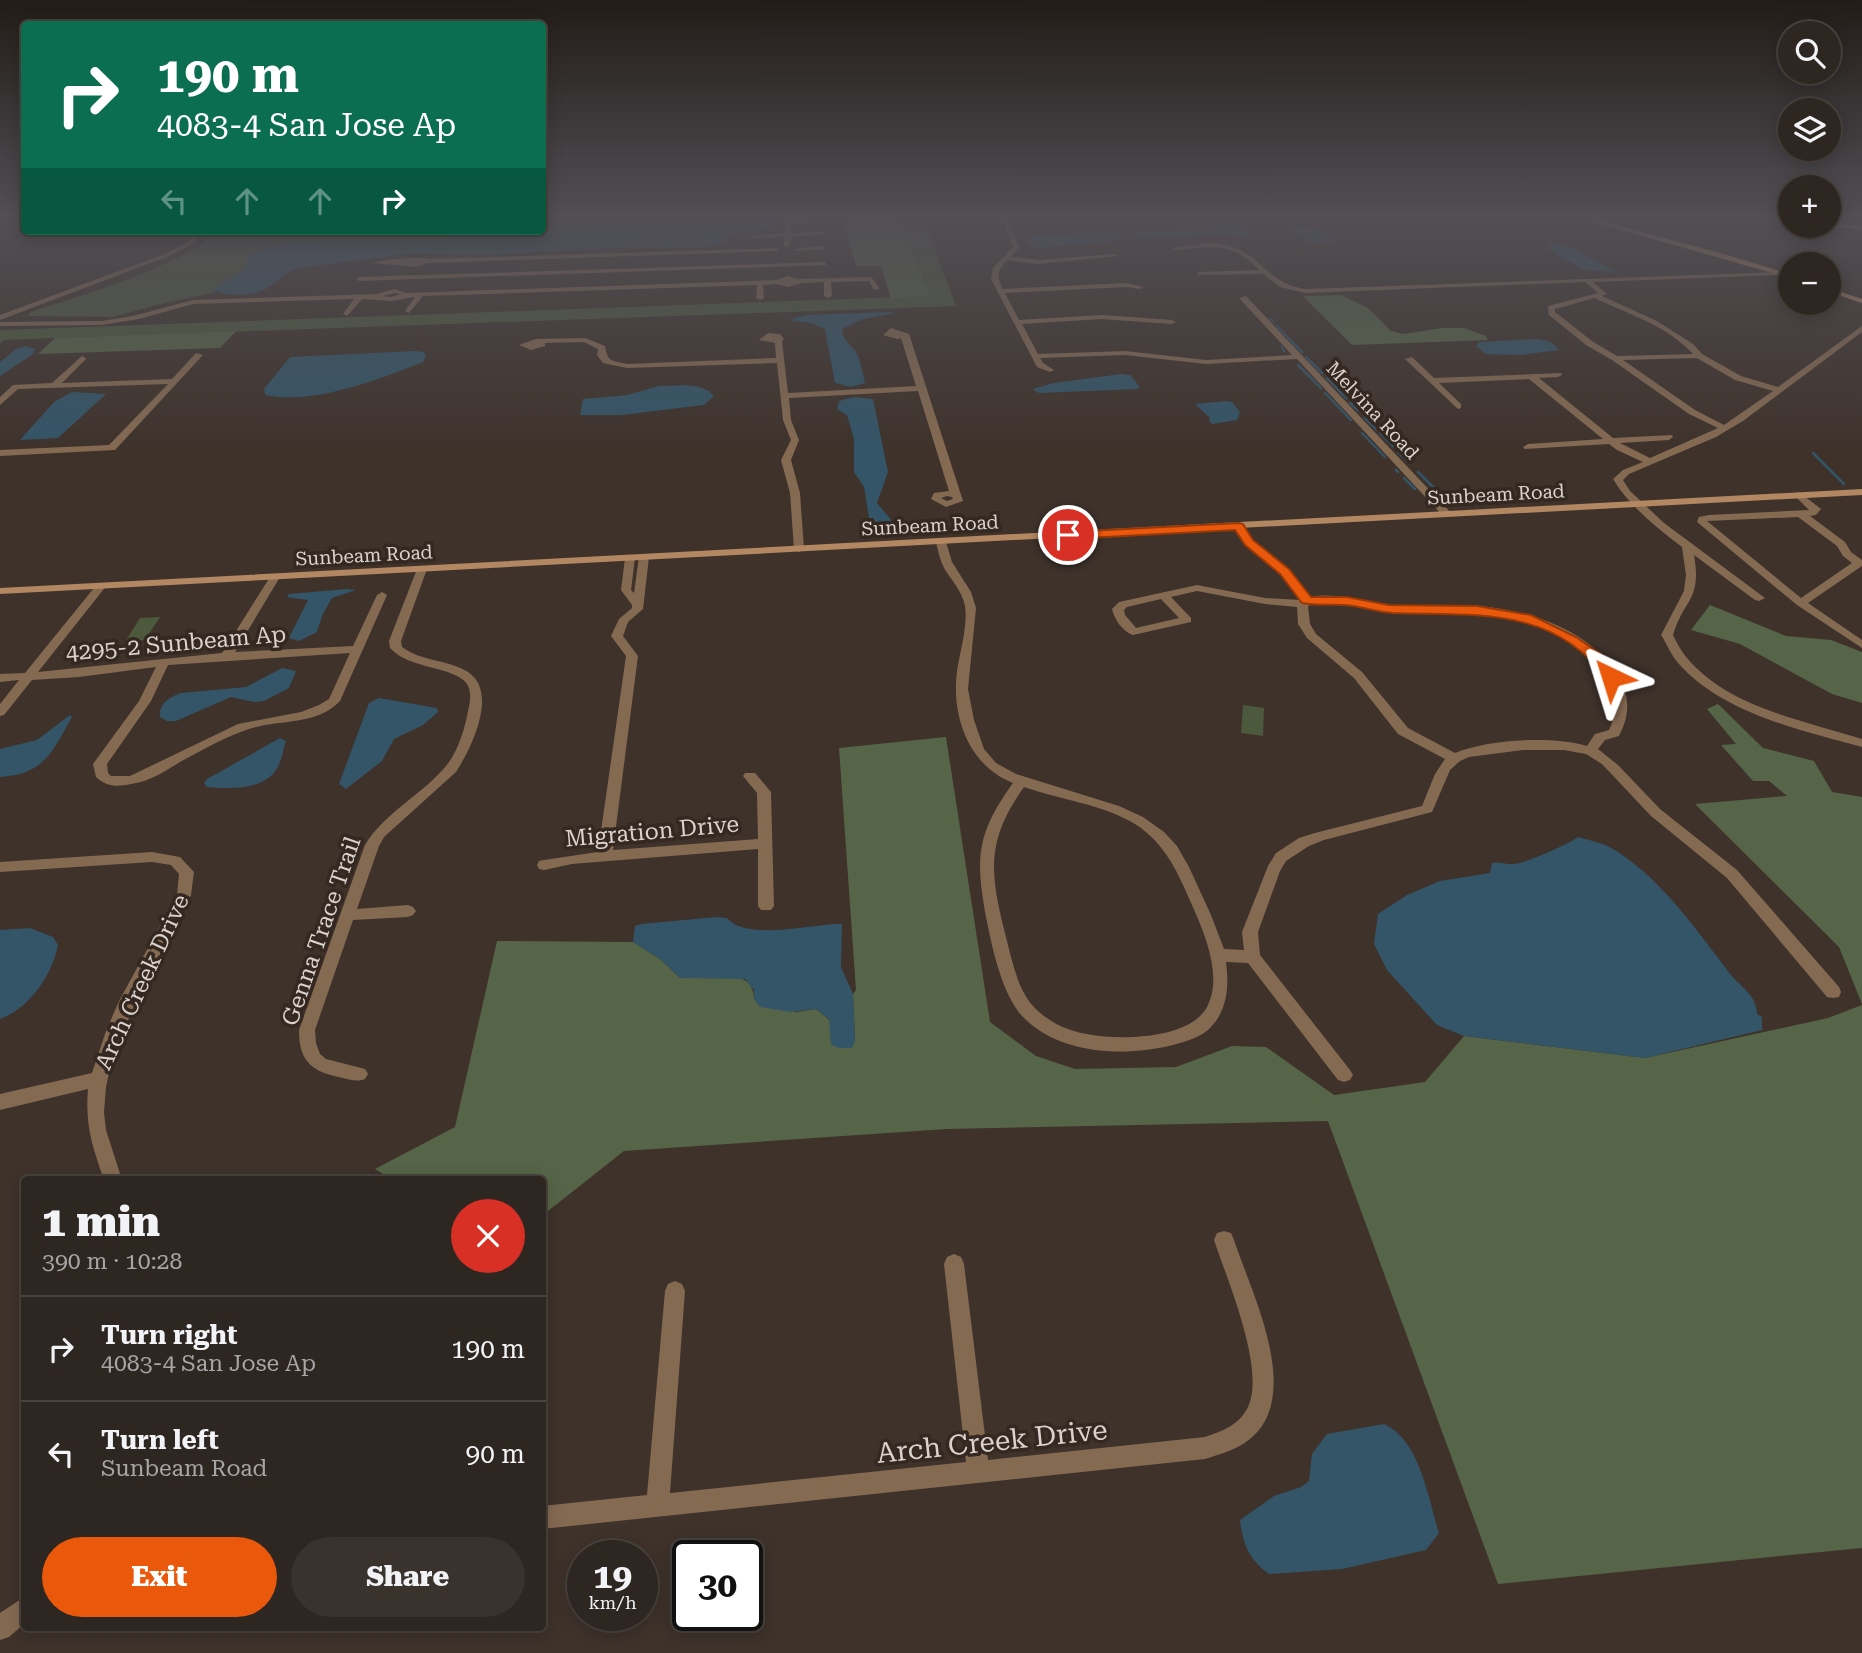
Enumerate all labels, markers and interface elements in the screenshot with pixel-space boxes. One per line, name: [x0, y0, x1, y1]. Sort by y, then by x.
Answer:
map controls: [1778, 21, 1841, 315]
button: search: [1778, 21, 1841, 84]
text: 190 m: [157, 47, 299, 104]
icon: right: [42, 49, 133, 140]
button: layers: [1778, 98, 1841, 161]
text: 4083-4 San Jose Ap: [157, 106, 456, 144]
button: +: [1778, 175, 1841, 238]
icon: left: [155, 182, 193, 220]
icon: ahead: [228, 182, 266, 220]
icon: ahead: [301, 182, 339, 220]
icon: right: [374, 182, 412, 220]
button: −: [1778, 252, 1841, 315]
street label: Melvina Road: [1322, 357, 1424, 464]
street label: Sunbeam Road: [1427, 479, 1565, 510]
pin: [1038, 505, 1098, 565]
street label: Sunbeam Road: [861, 510, 999, 541]
icon: arrive: [1049, 516, 1087, 554]
street label: Sunbeam Road: [295, 540, 433, 571]
street label: 4295-2 Sunbeam Ap: [65, 620, 287, 667]
position arrow: [1574, 640, 1648, 714]
street label: Migration Drive: [564, 810, 740, 853]
street label: Genna Trace Trail: [276, 833, 366, 1029]
street label: Arch Creek Drive: [90, 890, 195, 1074]
text: 1 min: [42, 1197, 160, 1246]
button: close: [451, 1199, 525, 1273]
text: 390 m · 10:28: [42, 1248, 182, 1275]
text: Turn right: [101, 1320, 237, 1350]
icon: right: [42, 1330, 80, 1368]
text: 190 m: [451, 1334, 525, 1364]
text: 4083-4 San Jose Ap: [101, 1350, 316, 1377]
street label: Arch Creek Drive: [875, 1413, 1109, 1470]
text: Turn left: [101, 1425, 219, 1455]
icon: left: [42, 1435, 80, 1473]
text: 90 m: [466, 1439, 525, 1469]
text: Sunbeam Road: [101, 1455, 267, 1482]
button: Exit: [42, 1537, 277, 1617]
button: Share: [291, 1537, 525, 1617]
speed limit sign: 30: [672, 1540, 763, 1631]
text: 19: [593, 1556, 632, 1597]
text: km/h: [588, 1592, 637, 1613]

